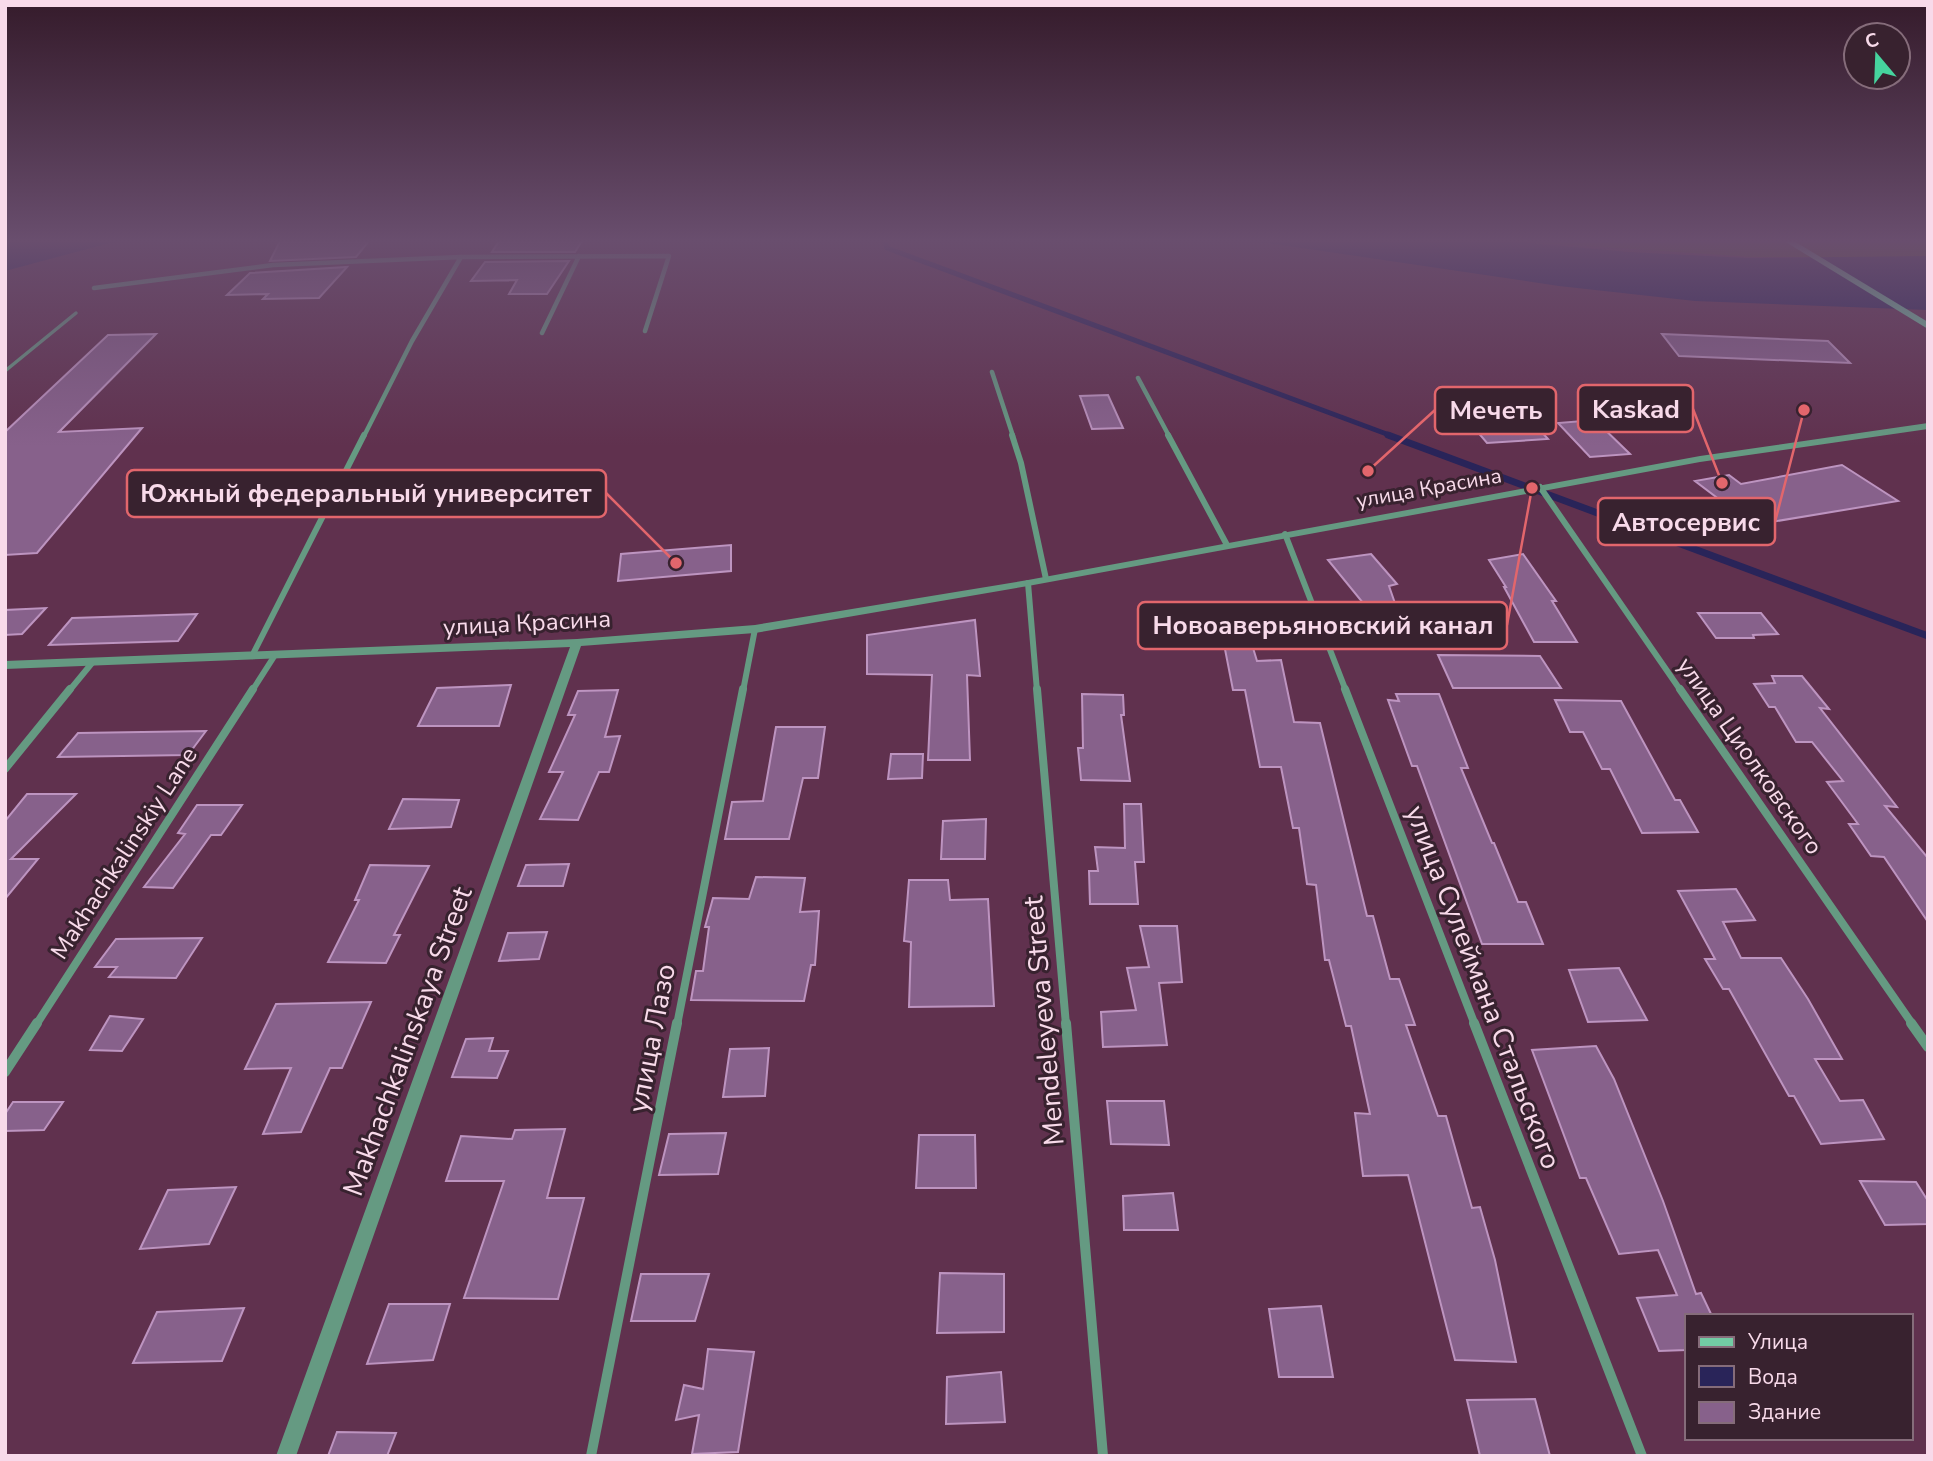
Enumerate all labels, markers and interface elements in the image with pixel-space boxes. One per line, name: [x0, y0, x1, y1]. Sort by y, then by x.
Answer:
north arrow: [1842, 21, 1912, 91]
text: С: [1861, 26, 1882, 55]
callout: Kaskad: [1578, 385, 1693, 432]
callout: Мечеть: [1435, 387, 1556, 434]
text: Kaskad: [1592, 392, 1680, 427]
text: Мечеть: [1449, 393, 1543, 428]
street label: улица Красина: [1354, 461, 1504, 515]
callout: Южный федеральный университет: [127, 470, 606, 517]
text: Южный федеральный университет: [140, 476, 592, 511]
callout: Автосервис: [1598, 498, 1775, 545]
text: Автосервис: [1612, 505, 1760, 540]
callout: Новоаверьяновский канал: [1138, 602, 1507, 649]
street label: улица Красина: [442, 603, 612, 643]
text: Новоаверьяновский канал: [1152, 608, 1494, 643]
street label: улица Циолковского: [1670, 651, 1830, 861]
street label: Makhachkalinskiy Lane: [43, 741, 205, 965]
street label: улица Сулеймана Стальского: [1396, 800, 1570, 1175]
street label: Makhachkalinskaya Street: [334, 881, 482, 1201]
street label: Mendeleyeva Street: [1014, 894, 1074, 1147]
street label: улица Лазо: [619, 960, 685, 1116]
legend: [1685, 1314, 1912, 1440]
text: Улица: [1747, 1328, 1808, 1356]
text: Вода: [1748, 1363, 1798, 1391]
text: Здание: [1748, 1398, 1821, 1426]

